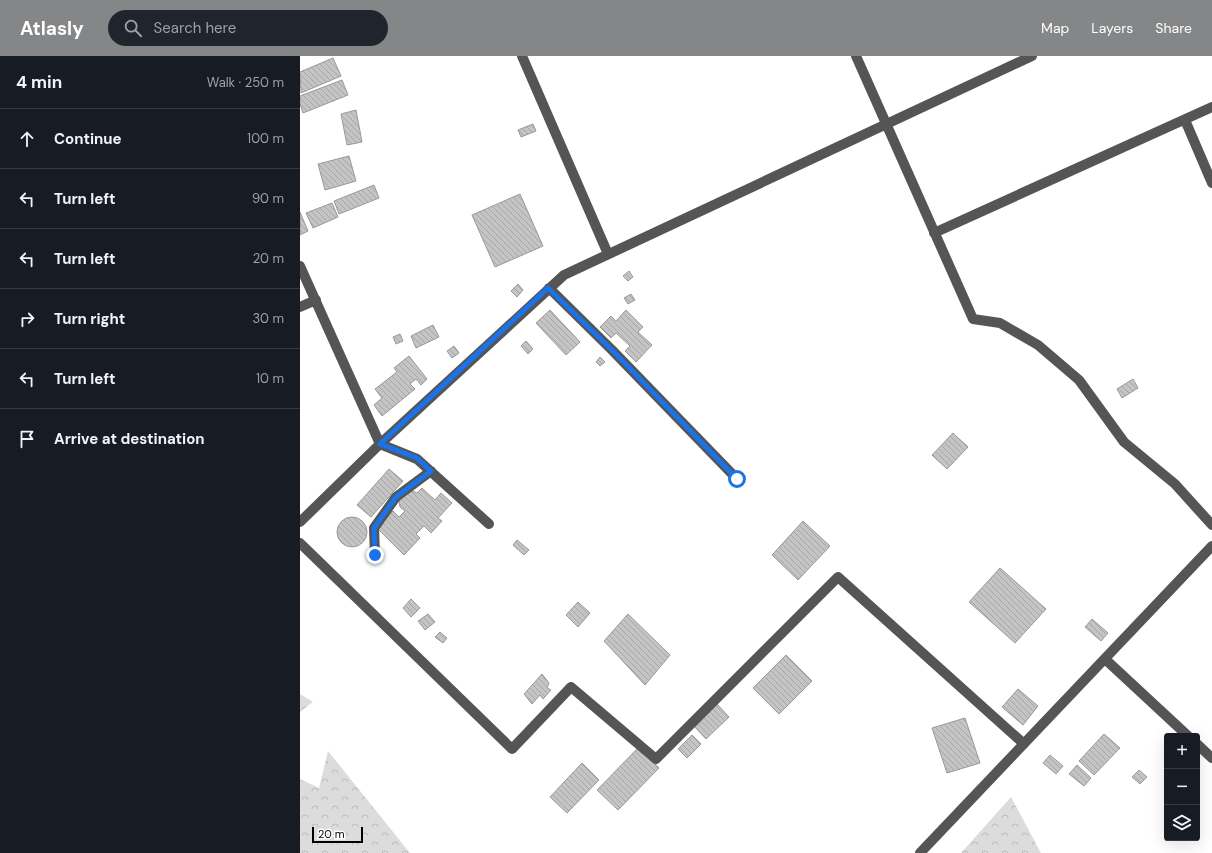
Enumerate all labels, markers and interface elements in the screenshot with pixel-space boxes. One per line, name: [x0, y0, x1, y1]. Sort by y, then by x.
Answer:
search box: [108, 10, 388, 46]
text: Atlasly: [20, 16, 84, 41]
icon: search: [122, 17, 144, 39]
text: Search here: [154, 18, 236, 38]
text: Map: [1041, 19, 1069, 37]
text: Layers: [1091, 19, 1133, 37]
text: Share: [1155, 19, 1192, 37]
text: 4 min: [16, 71, 62, 93]
text: Walk · 250 m: [207, 74, 284, 91]
icon: ahead: [16, 128, 38, 150]
text: Continue: [54, 129, 122, 149]
text: 100 m: [247, 130, 284, 147]
icon: left: [16, 188, 38, 210]
text: Turn left: [54, 189, 115, 209]
text: 90 m: [252, 190, 284, 207]
icon: left: [16, 248, 38, 270]
text: Turn left: [54, 249, 115, 269]
text: 20 m: [253, 250, 284, 267]
icon: right: [16, 308, 38, 330]
text: Turn right: [54, 309, 125, 329]
text: 30 m: [252, 310, 284, 327]
icon: left: [16, 368, 38, 390]
text: Turn left: [54, 369, 115, 389]
text: 10 m: [256, 370, 284, 387]
icon: arrive: [16, 428, 38, 450]
text: Arrive at destination: [54, 429, 205, 449]
route start: [728, 470, 746, 488]
route end: [366, 546, 384, 564]
map controls: [1164, 733, 1200, 841]
button: +: [1164, 733, 1200, 769]
button: −: [1164, 769, 1200, 805]
button: layers: [1164, 805, 1200, 841]
scale bar: [312, 825, 363, 844]
text: 20 m: [318, 827, 344, 841]

